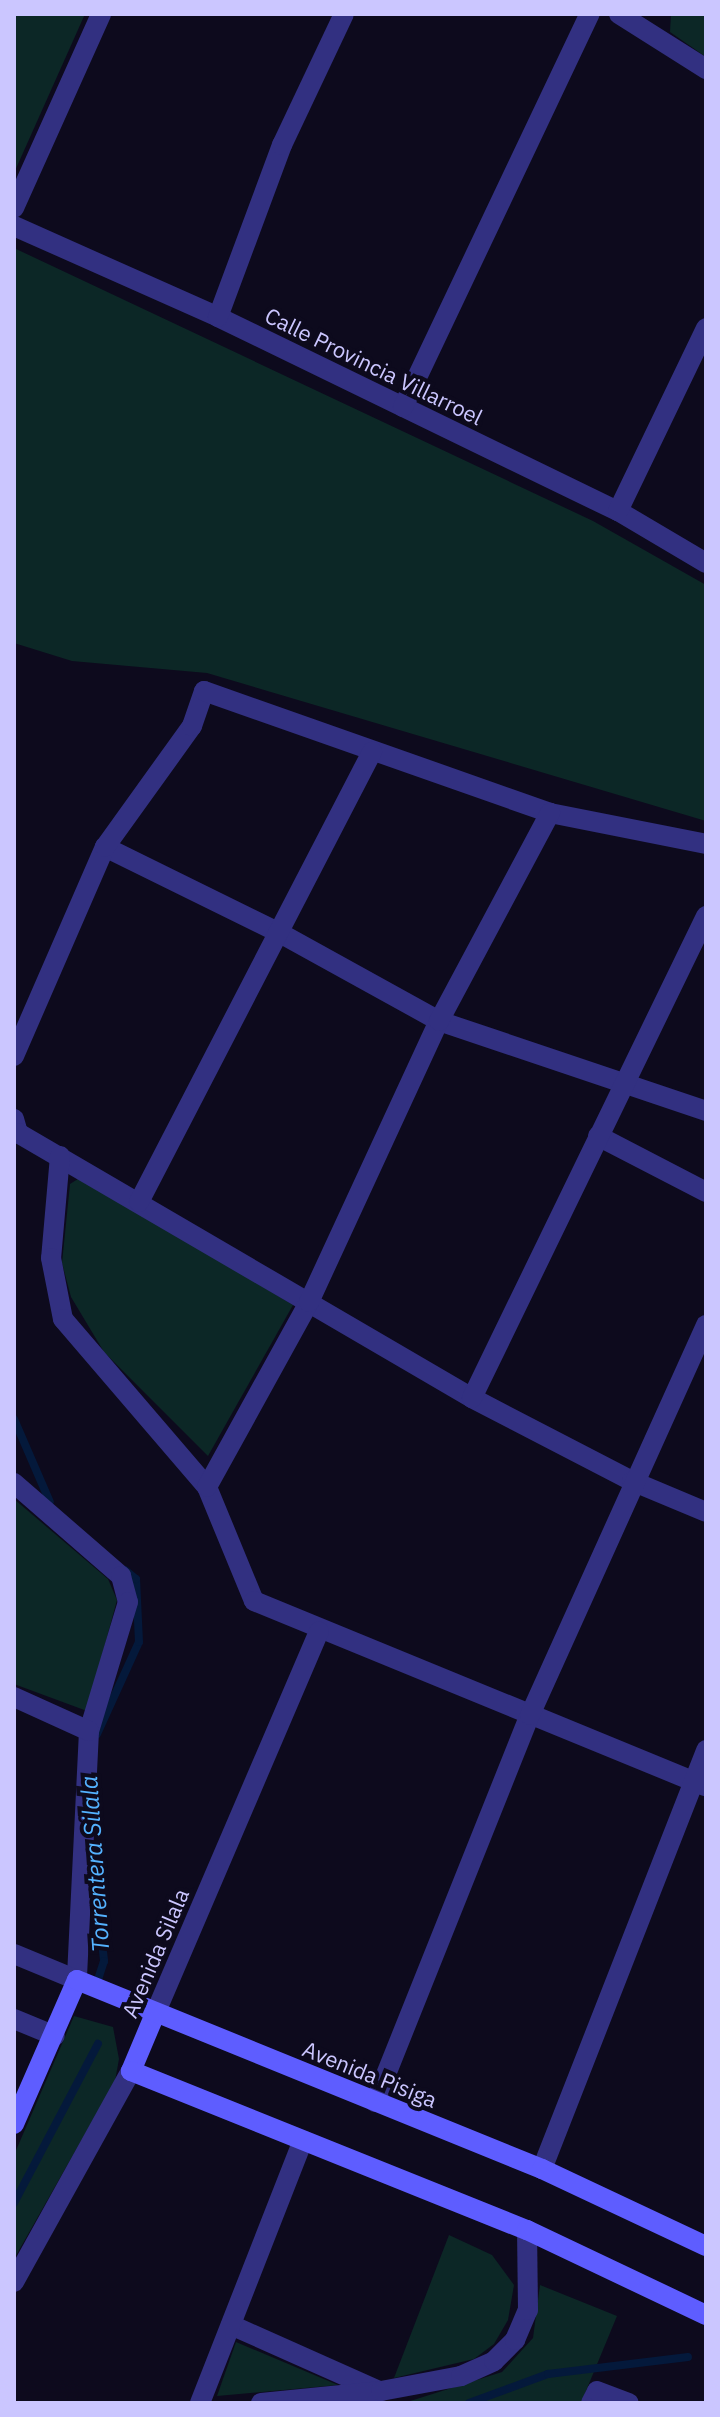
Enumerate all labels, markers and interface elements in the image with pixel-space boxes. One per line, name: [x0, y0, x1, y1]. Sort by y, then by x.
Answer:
street label: Calle Provincia Villarroel: [261, 302, 487, 430]
water label: Torrentera Silala: [74, 1775, 116, 1953]
street label: Avenida Silala: [116, 1884, 194, 2022]
street label: Avenida Pisiga: [299, 2035, 441, 2113]

